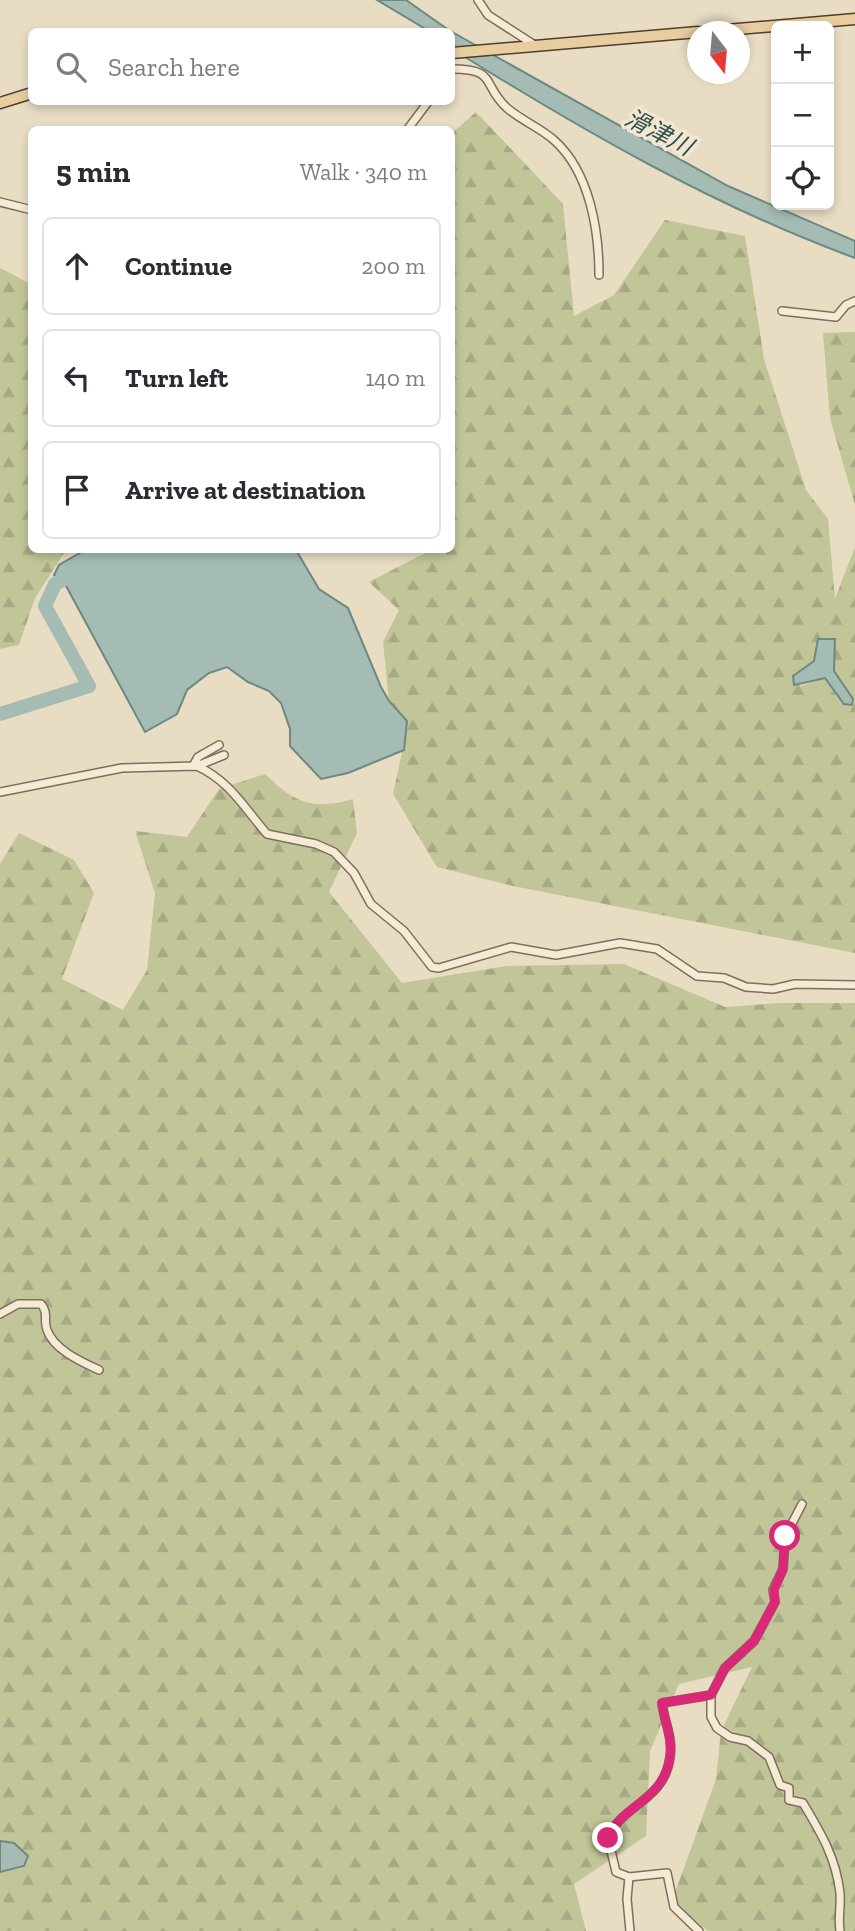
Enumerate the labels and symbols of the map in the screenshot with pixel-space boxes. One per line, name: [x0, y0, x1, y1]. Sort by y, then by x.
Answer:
north arrow: [687, 21, 750, 84]
water label: 滑津川: [620, 103, 700, 163]
route start: [769, 1520, 800, 1551]
route end: [592, 1822, 623, 1853]

